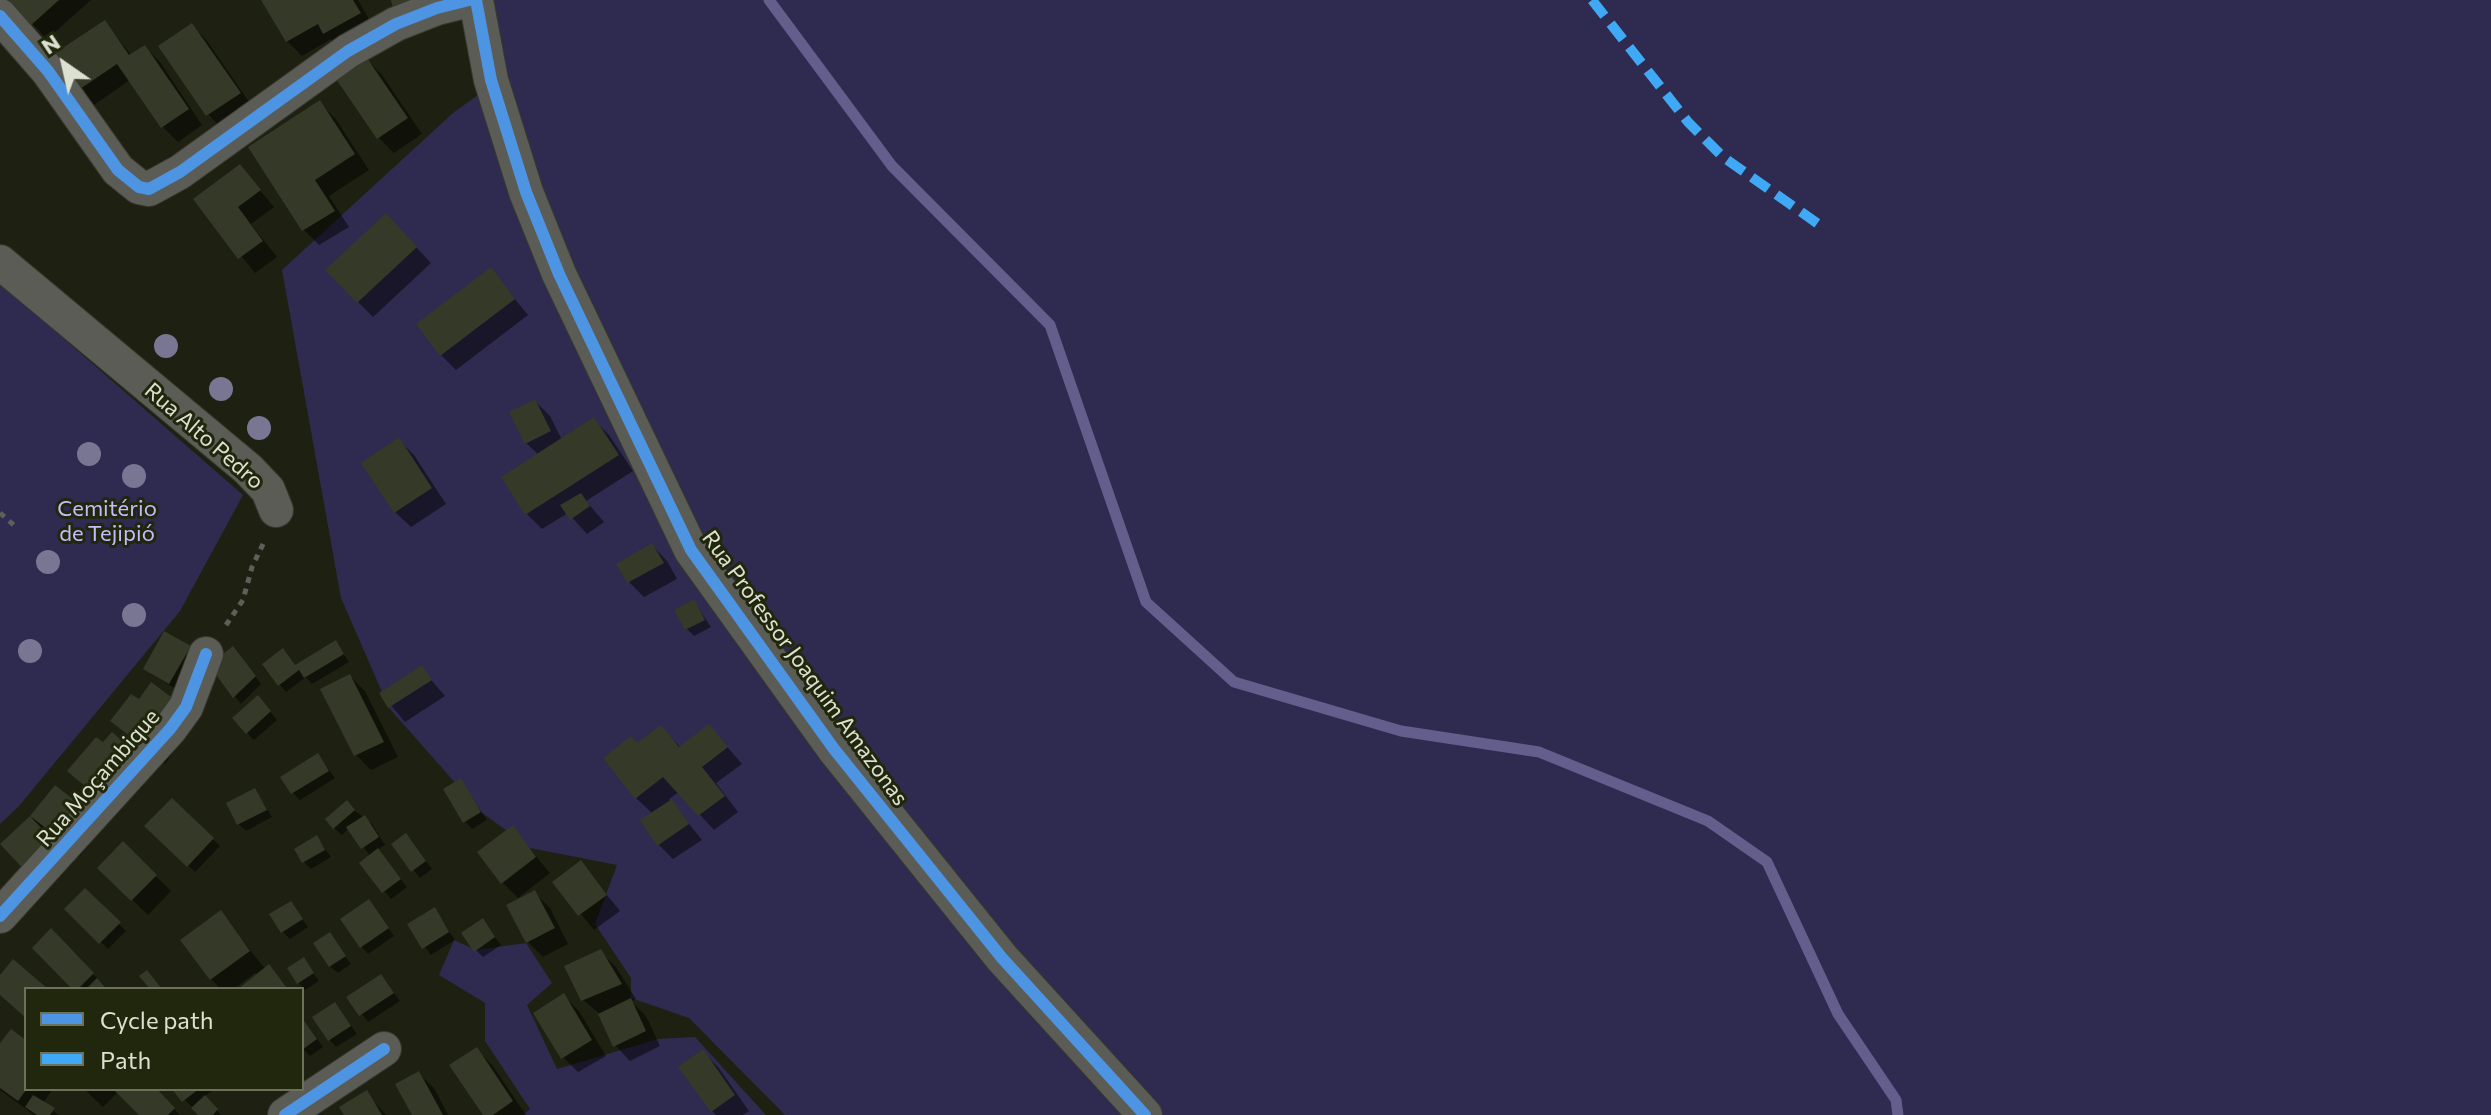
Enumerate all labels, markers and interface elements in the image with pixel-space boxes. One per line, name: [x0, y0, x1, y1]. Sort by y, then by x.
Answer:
north arrow: [24, 24, 104, 104]
text: N: [36, 28, 65, 59]
street label: Rua Alto Pedro: [139, 377, 269, 495]
park label: Cemitério de Tejipió: [57, 496, 157, 548]
street label: Rua Professor Joaquim Amazonas: [696, 526, 914, 810]
street label: Rua Moçambique: [31, 704, 165, 852]
legend: [24, 987, 304, 1091]
text: Cycle path: [100, 1005, 214, 1034]
text: Path: [100, 1045, 151, 1074]

